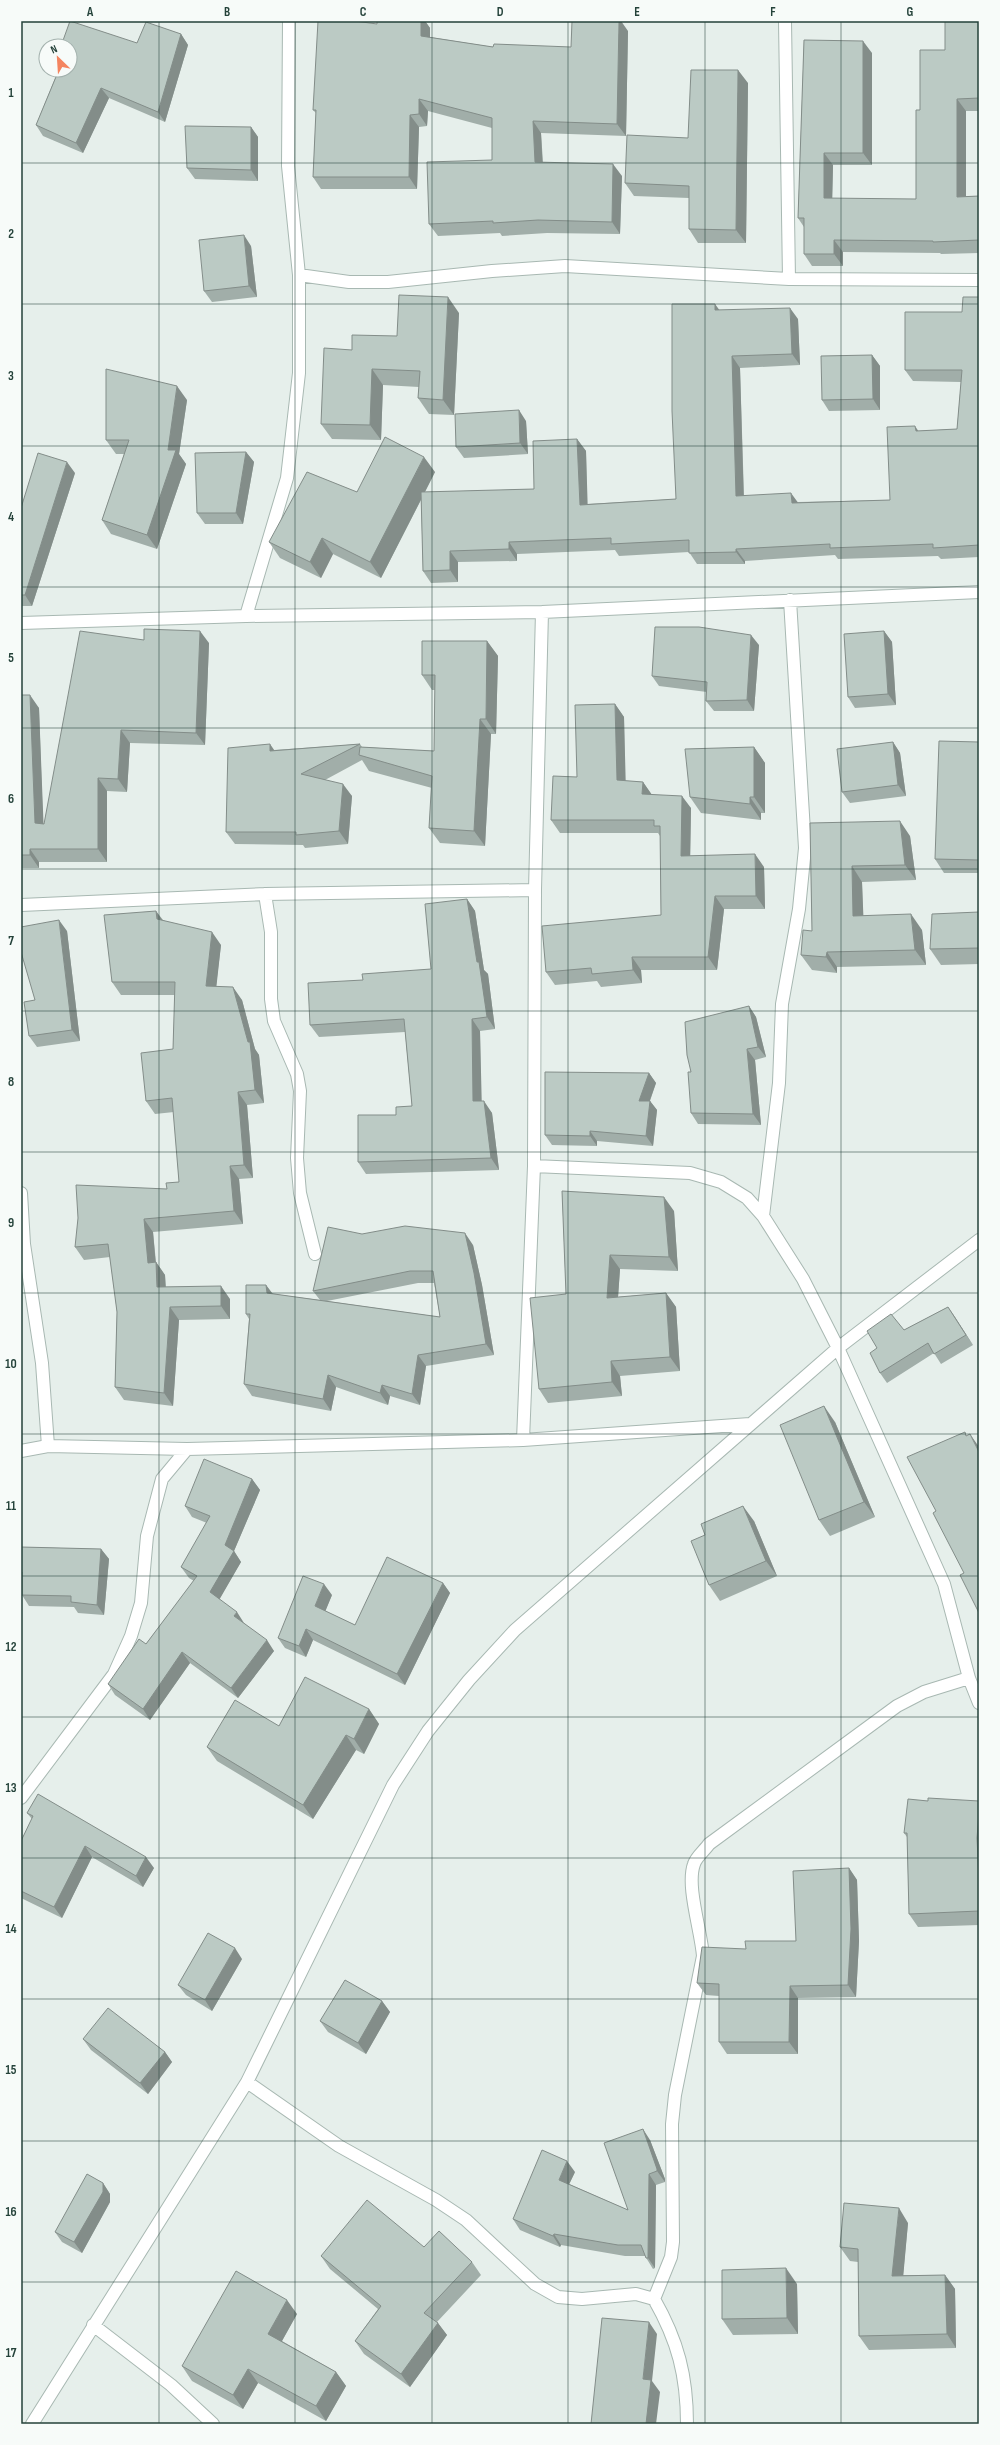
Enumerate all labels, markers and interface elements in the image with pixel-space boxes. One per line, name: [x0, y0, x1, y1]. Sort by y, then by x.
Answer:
text: A: [86, 4, 94, 20]
text: B: [224, 4, 230, 20]
text: C: [360, 4, 367, 20]
text: D: [497, 4, 504, 20]
text: E: [634, 4, 640, 20]
text: F: [770, 4, 776, 20]
text: G: [907, 4, 914, 20]
north arrow: [38, 38, 78, 78]
text: N: [49, 42, 60, 57]
text: 1: [8, 85, 14, 101]
text: 2: [8, 226, 14, 242]
text: 3: [8, 368, 14, 384]
text: 4: [8, 509, 14, 525]
text: 5: [8, 650, 14, 666]
text: 6: [8, 791, 14, 807]
text: 7: [8, 933, 14, 949]
text: 8: [8, 1074, 14, 1090]
text: 9: [8, 1215, 14, 1231]
text: 10: [5, 1356, 17, 1372]
text: 11: [6, 1498, 16, 1514]
text: 12: [6, 1639, 17, 1655]
text: 13: [6, 1780, 17, 1796]
text: 14: [5, 1921, 17, 1937]
text: 15: [6, 2062, 17, 2078]
text: 16: [5, 2204, 17, 2220]
text: 17: [6, 2345, 17, 2361]

